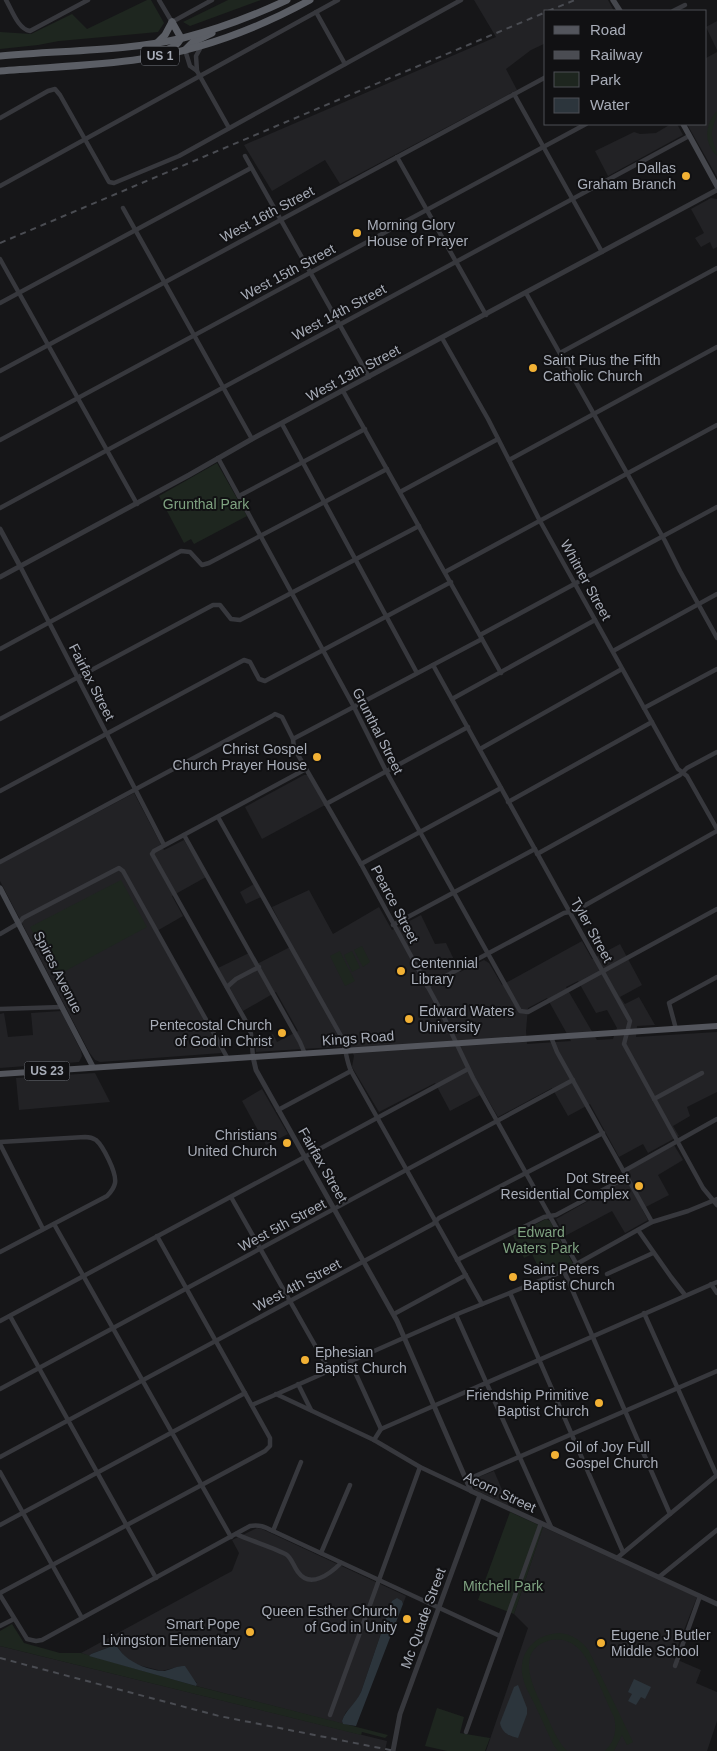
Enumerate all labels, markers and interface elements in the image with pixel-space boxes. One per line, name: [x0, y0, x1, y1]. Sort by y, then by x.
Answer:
legend: [544, 10, 707, 125]
text: Road: [590, 21, 626, 38]
road number: US 1: [141, 46, 179, 66]
text: Railway: [590, 46, 643, 63]
text: Park: [590, 71, 621, 88]
text: Water: [590, 96, 629, 113]
place label: Dallas Graham Branch: [577, 160, 676, 192]
marker: Dallas Graham Branch: [680, 170, 692, 182]
street label: West 16th Street: [217, 182, 317, 245]
place label: Morning Glory House of Prayer: [367, 217, 468, 249]
marker: Morning Glory House of Prayer: [351, 227, 363, 239]
street label: West 15th Street: [238, 240, 338, 303]
street label: West 14th Street: [289, 280, 389, 343]
street label: West 13th Street: [303, 341, 403, 404]
place label: Saint Pius the Fifth Catholic Church: [543, 352, 661, 384]
marker: Saint Pius the Fifth Catholic Church: [527, 362, 539, 374]
park label: Grunthal Park: [163, 496, 250, 512]
street label: Whitner Street: [557, 537, 615, 623]
street label: Fairfax Street: [66, 641, 118, 723]
street label: Grunthal Street: [349, 685, 407, 777]
place label: Christ Gospel Church Prayer House: [172, 741, 307, 773]
marker: Christ Gospel Church Prayer House: [311, 751, 323, 763]
street label: Pearce Street: [368, 862, 422, 946]
street label: Tyler Street: [568, 895, 616, 965]
street label: Spires Avenue: [30, 928, 86, 1016]
place label: Centennial Library: [411, 955, 478, 987]
marker: Centennial Library: [395, 965, 407, 977]
place label: Edward Waters University: [419, 1003, 514, 1035]
marker: Edward Waters University: [403, 1013, 415, 1025]
place label: Pentecostal Church of God in Christ: [150, 1017, 272, 1049]
marker: Pentecostal Church of God in Christ: [276, 1027, 288, 1039]
street label: Kings Road: [321, 1027, 395, 1049]
road number: US 23: [24, 1062, 70, 1080]
street label: Fairfax Street: [295, 1125, 351, 1205]
place label: Christians United Church: [188, 1127, 277, 1159]
marker: Christians United Church: [281, 1137, 293, 1149]
place label: Dot Street Residential Complex: [501, 1170, 629, 1202]
marker: Dot Street Residential Complex: [633, 1180, 645, 1192]
street label: West 5th Street: [236, 1195, 328, 1255]
park label: Edward Waters Park: [503, 1224, 580, 1256]
street label: West 4th Street: [251, 1255, 343, 1315]
place label: Saint Peters Baptist Church: [523, 1261, 615, 1293]
marker: Saint Peters Baptist Church: [507, 1271, 519, 1283]
place label: Ephesian Baptist Church: [315, 1344, 407, 1376]
marker: Ephesian Baptist Church: [299, 1354, 311, 1366]
place label: Friendship Primitive Baptist Church: [466, 1387, 589, 1419]
marker: Friendship Primitive Baptist Church: [593, 1397, 605, 1409]
place label: Oil of Joy Full Gospel Church: [565, 1439, 658, 1471]
marker: Oil of Joy Full Gospel Church: [549, 1449, 561, 1461]
street label: Acorn Street: [461, 1468, 539, 1516]
street label: Mc Quade Street: [397, 1565, 449, 1670]
park label: Mitchell Park: [463, 1578, 544, 1594]
place label: Queen Esther Church of God in Unity: [262, 1603, 397, 1635]
marker: Queen Esther Church of God in Unity: [401, 1613, 413, 1625]
place label: Smart Pope Livingston Elementary: [102, 1616, 240, 1648]
marker: Smart Pope Livingston Elementary: [244, 1626, 256, 1638]
place label: Eugene J Butler Middle School: [611, 1627, 711, 1659]
marker: Eugene J Butler Middle School: [595, 1637, 607, 1649]

